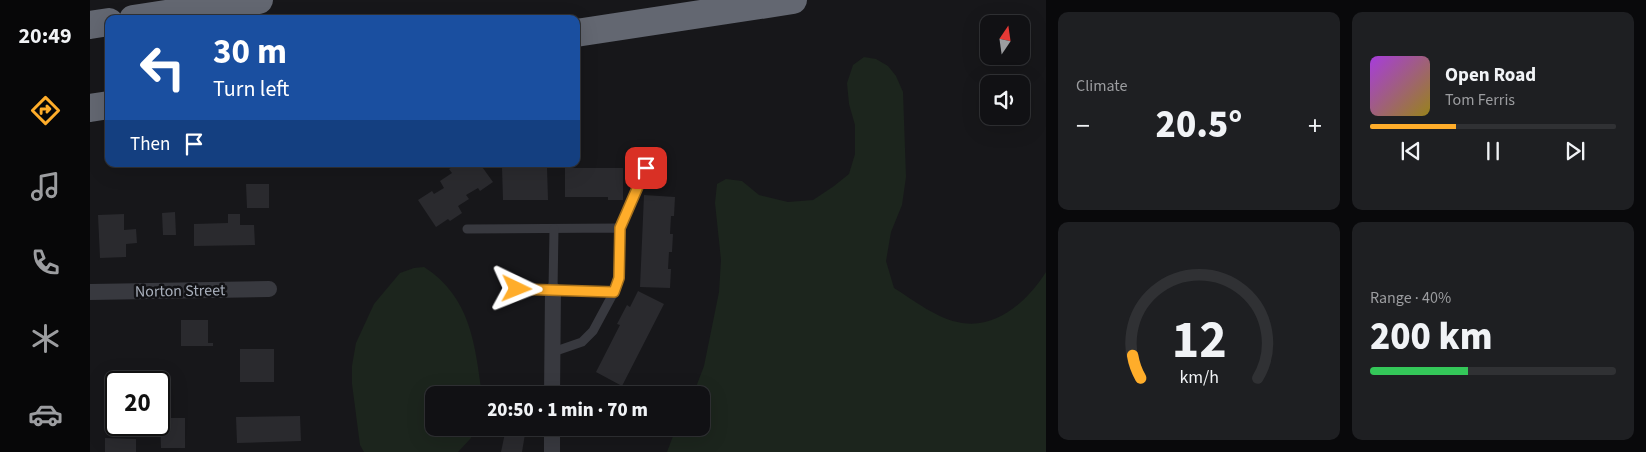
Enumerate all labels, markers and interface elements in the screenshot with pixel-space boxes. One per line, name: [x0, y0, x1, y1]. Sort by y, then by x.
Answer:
north arrow: [980, 15, 1030, 65]
map controls: [980, 15, 1030, 125]
text: 20:49: [18, 20, 72, 52]
text: 30 m: [213, 27, 287, 77]
icon: left: [130, 35, 195, 100]
text: Open Road: [1445, 62, 1536, 89]
text: Turn left: [213, 73, 289, 105]
button: sound: [980, 75, 1030, 125]
text: Climate: [1076, 75, 1127, 97]
text: Tom Ferris: [1445, 89, 1515, 111]
icon: directions: [28, 93, 63, 128]
text: 20.5°: [1156, 98, 1242, 152]
text: −: [1076, 106, 1090, 146]
text: +: [1308, 106, 1322, 146]
icon: arrive: [180, 130, 208, 158]
text: Then: [130, 131, 170, 158]
icon: previous: [1397, 137, 1425, 165]
icon: pause: [1479, 137, 1507, 165]
icon: next: [1561, 137, 1589, 165]
pin: [625, 147, 667, 189]
icon: arrive: [632, 154, 660, 182]
icon: music: [28, 169, 63, 204]
icon: phone: [28, 245, 63, 280]
position arrow: [490, 262, 542, 314]
street label: Norton Street: [135, 279, 226, 303]
text: Range · 40%: [1370, 287, 1451, 309]
text: 12: [1172, 304, 1226, 378]
text: 200 km: [1370, 310, 1492, 364]
icon: climate: [28, 321, 63, 356]
text: km/h: [1179, 365, 1219, 390]
speed limit sign: 20: [105, 371, 170, 436]
icon: car: [28, 397, 63, 432]
text: 20:50 · 1 min · 70 m: [487, 397, 648, 424]

